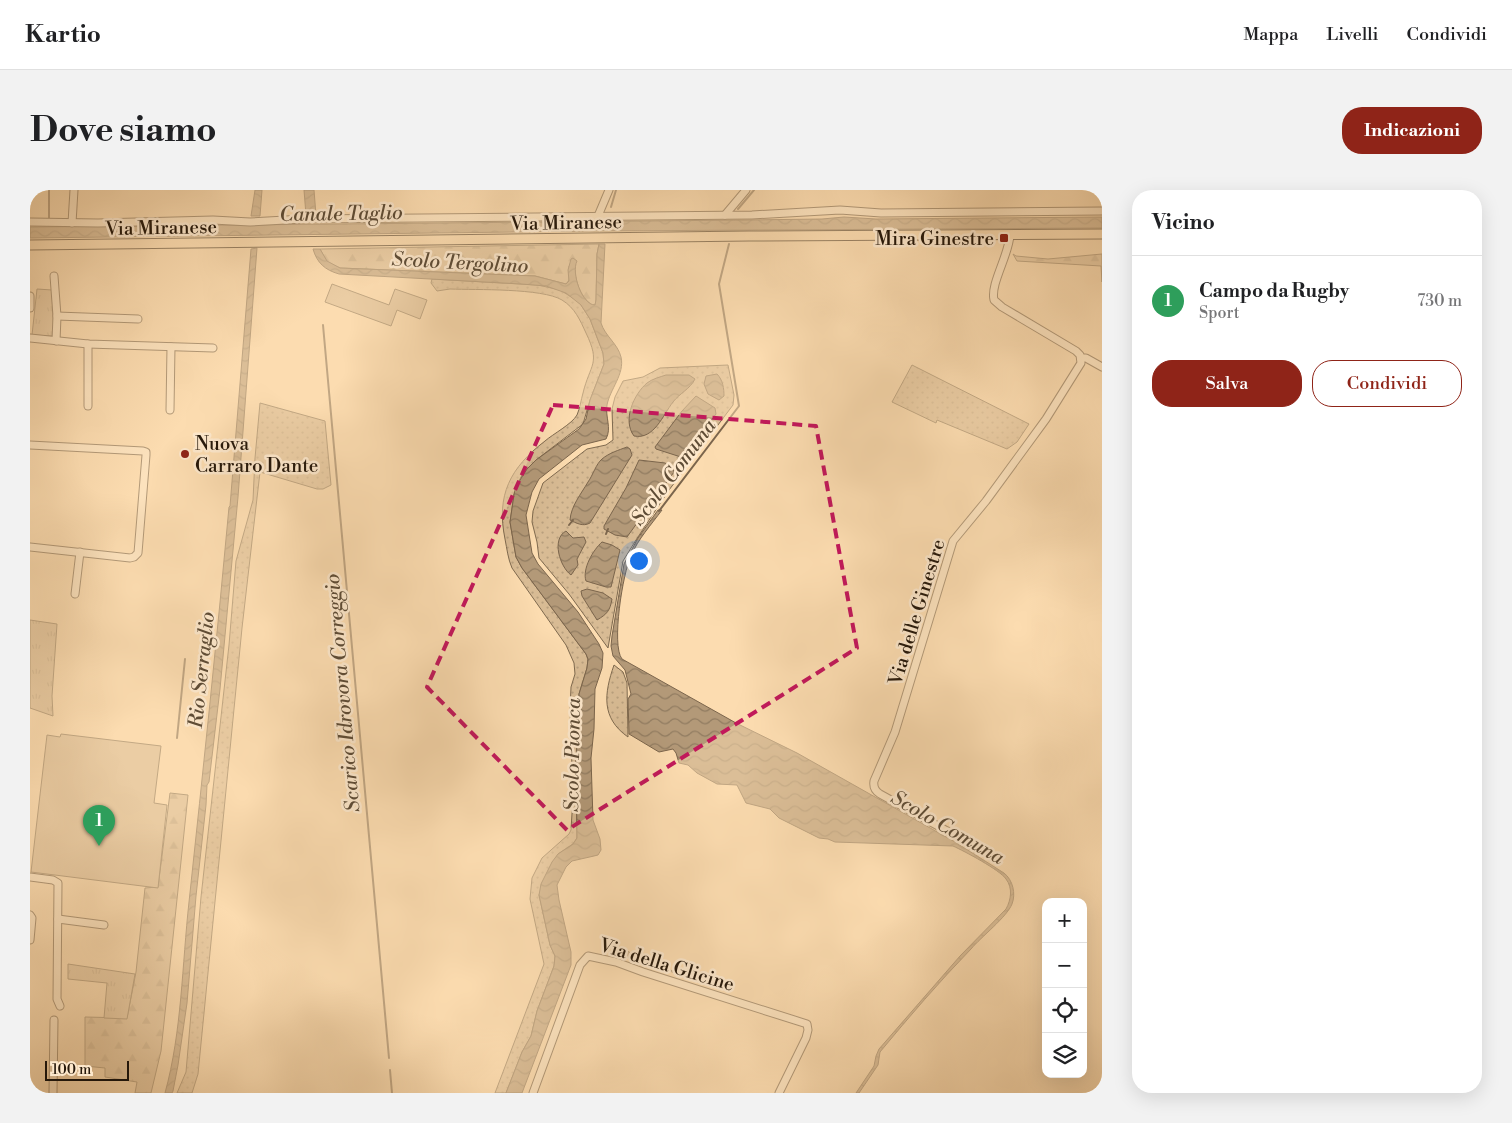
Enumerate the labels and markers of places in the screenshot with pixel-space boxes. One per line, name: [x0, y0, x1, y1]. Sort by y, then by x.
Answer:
place label: Mira Ginestre: [875, 227, 994, 251]
marker: Mira Ginestre: [998, 232, 1010, 244]
place label: Nuova Carraro Dante: [195, 432, 318, 478]
marker: Nuova Carraro Dante: [179, 448, 191, 460]
pin: 1: [83, 805, 115, 846]

